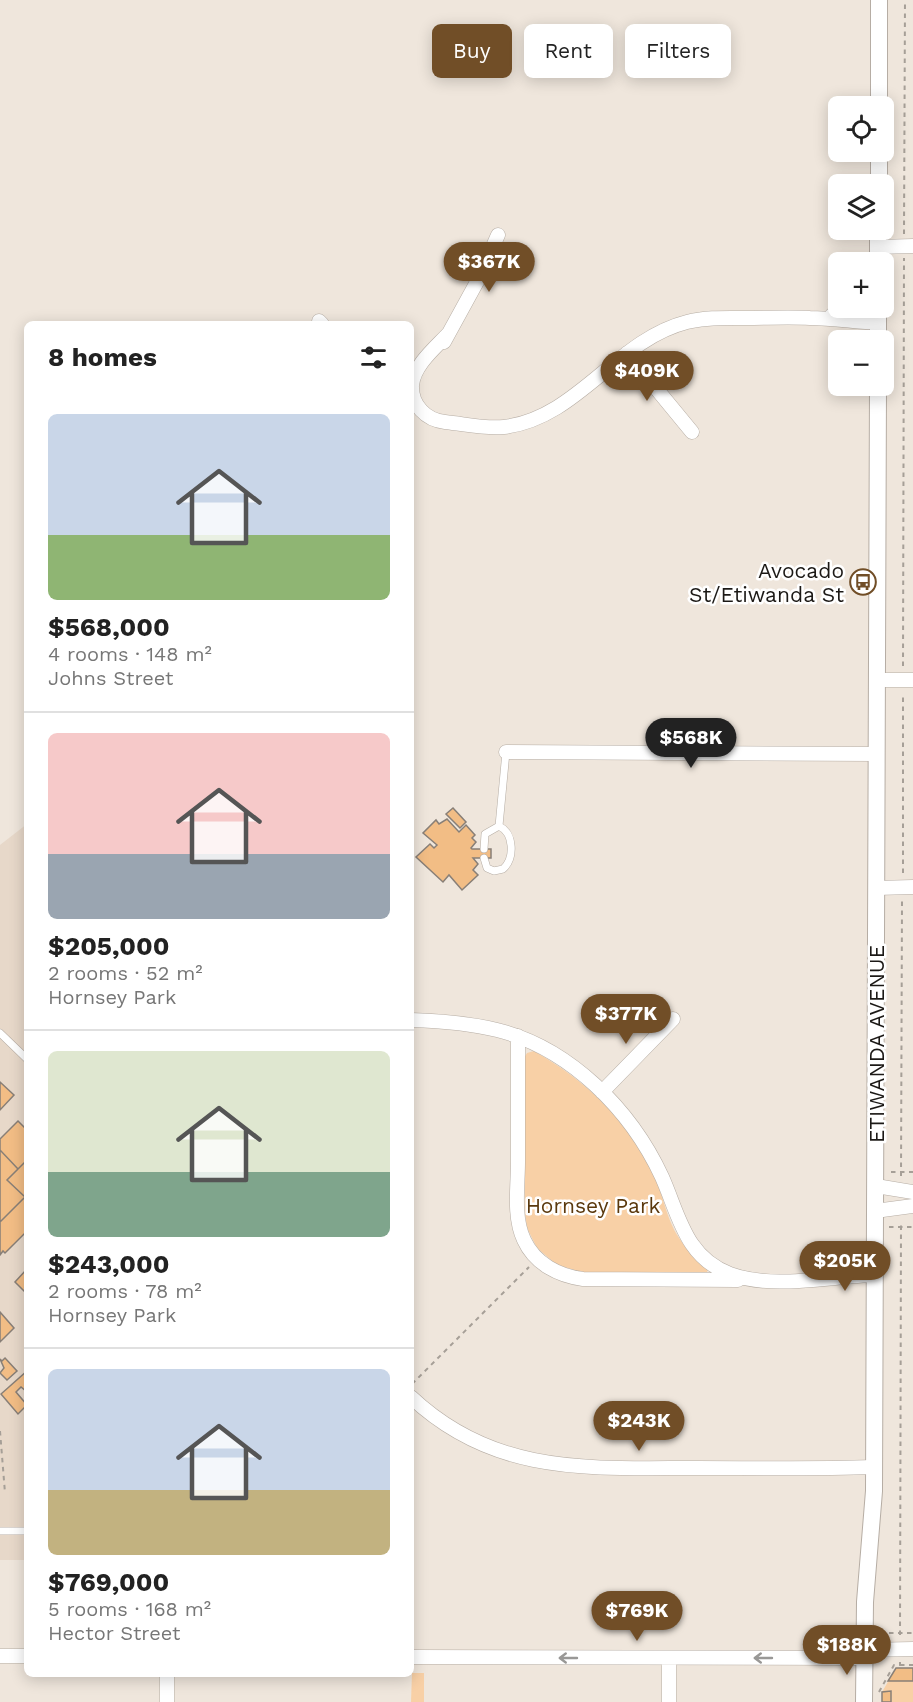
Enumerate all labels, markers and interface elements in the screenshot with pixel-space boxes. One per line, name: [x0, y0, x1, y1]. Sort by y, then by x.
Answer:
chip: Buy: [432, 24, 512, 78]
chip: Rent: [524, 24, 613, 78]
chip: Filters: [625, 24, 731, 78]
map controls: [828, 96, 894, 396]
button: locate: [828, 96, 894, 162]
button: layers: [828, 174, 894, 240]
pin: $367K: [447, 242, 531, 293]
text: $367K: [458, 249, 520, 273]
button: +: [828, 252, 894, 318]
button: −: [828, 330, 894, 396]
icon: filters: [357, 341, 390, 374]
text: 8 homes: [48, 342, 157, 372]
pin: $409K: [605, 351, 689, 402]
text: $409K: [615, 358, 679, 382]
icon: home: [165, 453, 273, 561]
place label: Avocado St/Etiwanda St: [689, 558, 844, 607]
bus stop icon: Avocado St/Etiwanda St: [848, 567, 878, 597]
text: $568,000: [48, 612, 170, 642]
text: 4 rooms · 148 m²: [48, 642, 212, 666]
text: Johns Street: [48, 666, 173, 690]
pin: $568K: [649, 718, 733, 769]
text: $568K: [659, 725, 723, 749]
icon: home: [165, 772, 273, 880]
text: $205,000: [48, 931, 169, 961]
street label: ETIWANDA AVENUE: [864, 945, 889, 1143]
text: 2 rooms · 52 m²: [48, 961, 203, 985]
text: Hornsey Park: [48, 985, 176, 1009]
pin: $377K: [584, 994, 668, 1045]
text: $377K: [595, 1001, 657, 1025]
icon: home: [165, 1090, 273, 1198]
park label: Hornsey Park: [526, 1193, 660, 1218]
pin: $205K: [803, 1241, 887, 1292]
text: $205K: [813, 1248, 877, 1272]
text: $243,000: [48, 1249, 170, 1279]
text: 2 rooms · 78 m²: [48, 1279, 202, 1303]
text: Hornsey Park: [48, 1303, 176, 1327]
pin: $243K: [597, 1401, 681, 1452]
icon: home: [165, 1408, 273, 1516]
text: $243K: [607, 1408, 671, 1432]
text: $769,000: [48, 1567, 169, 1597]
pin: $769K: [595, 1591, 679, 1642]
text: 5 rooms · 168 m²: [48, 1597, 211, 1621]
text: $769K: [606, 1598, 668, 1622]
text: Hector Street: [48, 1621, 180, 1645]
pin: $188K: [805, 1625, 889, 1676]
text: $188K: [817, 1632, 877, 1656]
one-way arrow: [559, 1652, 579, 1663]
one-way arrow: [754, 1652, 774, 1664]

